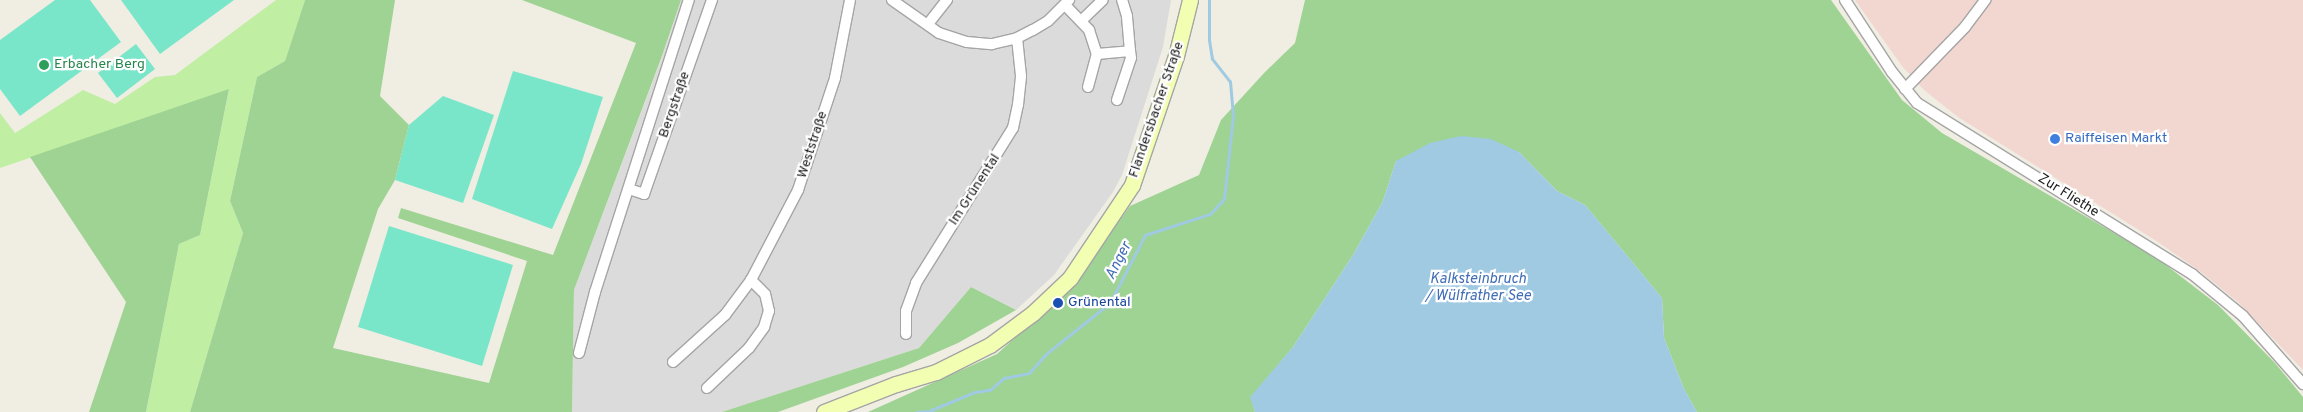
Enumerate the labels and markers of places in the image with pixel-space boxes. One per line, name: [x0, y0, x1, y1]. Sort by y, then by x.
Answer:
place label: Erbacher Berg: [54, 57, 145, 73]
marker: Erbacher Berg: [38, 59, 50, 71]
place label: Raiffeisen Markt: [2065, 131, 2167, 147]
marker: Raiffeisen Markt: [2049, 133, 2061, 145]
place label: Grünental: [1068, 295, 1131, 311]
marker: Grünental: [1052, 297, 1064, 309]

